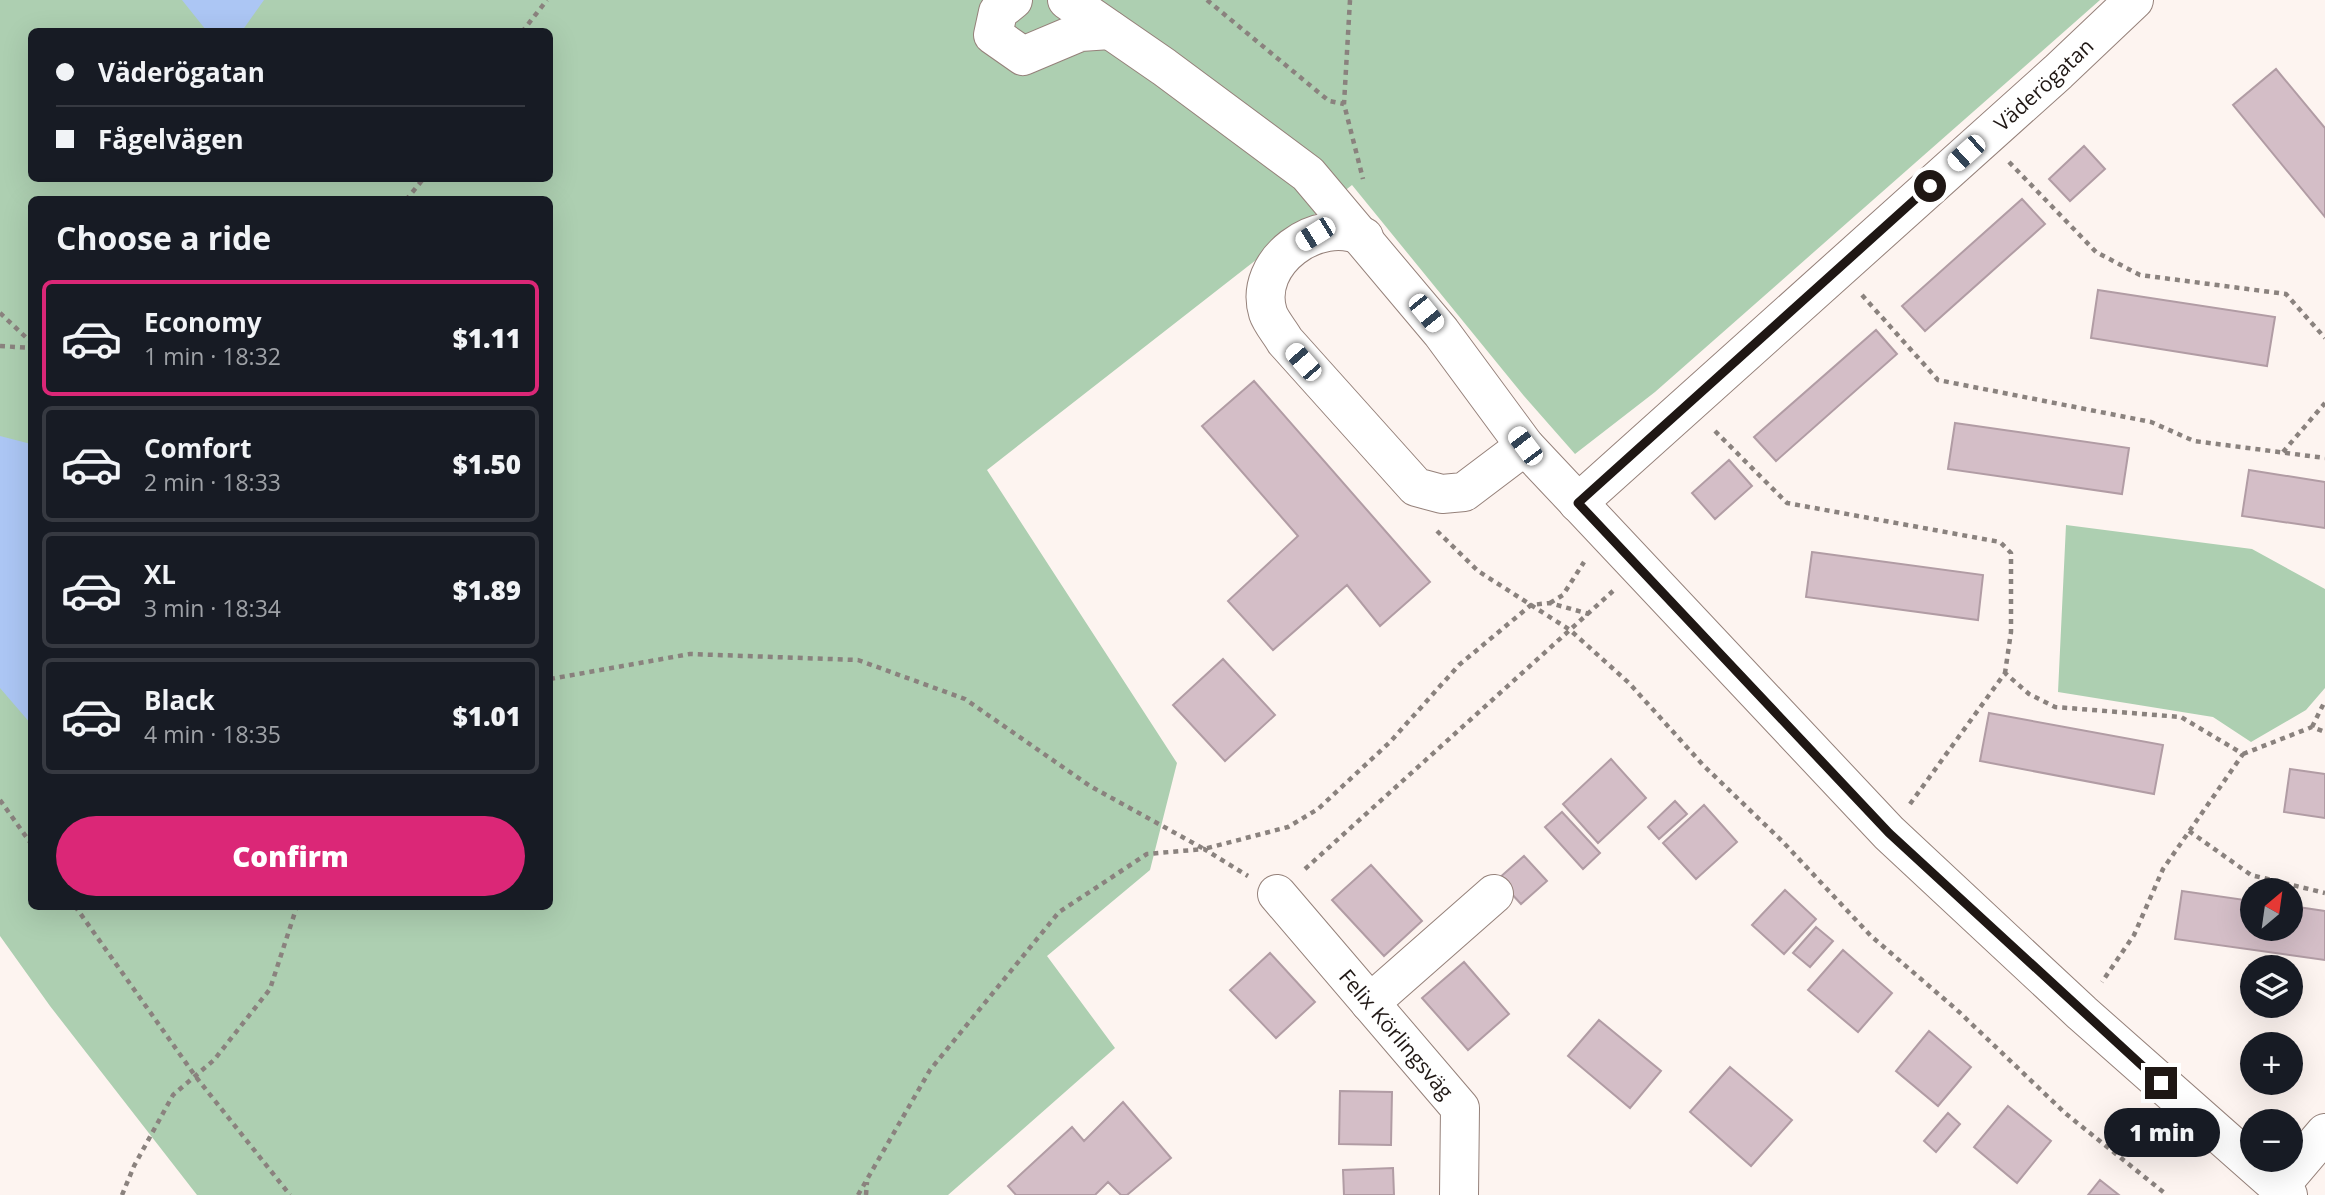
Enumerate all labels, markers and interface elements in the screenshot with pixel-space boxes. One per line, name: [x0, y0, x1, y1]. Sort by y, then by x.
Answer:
street label: Väderögatan: [1988, 32, 2099, 137]
text: Väderögatan: [98, 54, 265, 90]
text: Fågelvägen: [98, 121, 244, 157]
car: [1944, 131, 1989, 175]
route start: [1914, 170, 1946, 202]
car: [1292, 214, 1339, 254]
text: Choose a ride: [56, 216, 271, 259]
car: [1405, 290, 1448, 336]
text: Economy: [144, 304, 262, 340]
icon: car: [60, 307, 123, 370]
text: $1.11: [453, 320, 521, 356]
car: [1282, 339, 1325, 385]
text: 1 min · 18:32: [144, 340, 281, 372]
car: [1504, 423, 1547, 469]
text: Comfort: [144, 430, 251, 466]
icon: car: [60, 433, 123, 496]
text: $1.50: [453, 446, 521, 482]
text: 2 min · 18:33: [144, 466, 281, 498]
text: XL: [144, 556, 176, 592]
icon: car: [60, 559, 123, 622]
text: $1.89: [453, 572, 521, 608]
text: 3 min · 18:34: [144, 592, 281, 624]
text: Black: [144, 682, 215, 718]
icon: car: [60, 685, 123, 748]
text: $1.01: [453, 698, 521, 734]
text: 4 min · 18:35: [144, 718, 281, 750]
button: Confirm: [56, 816, 525, 896]
north arrow: [2240, 878, 2303, 942]
map controls: [2240, 878, 2303, 1172]
button: layers: [2240, 955, 2303, 1018]
street label: Felix Körlingsväg: [1333, 963, 1460, 1105]
button: +: [2240, 1032, 2303, 1095]
route end: [2145, 1067, 2177, 1099]
callout: 1 min: [2103, 1108, 2219, 1156]
button: −: [2240, 1109, 2303, 1172]
text: 1 min: [2129, 1116, 2195, 1148]

